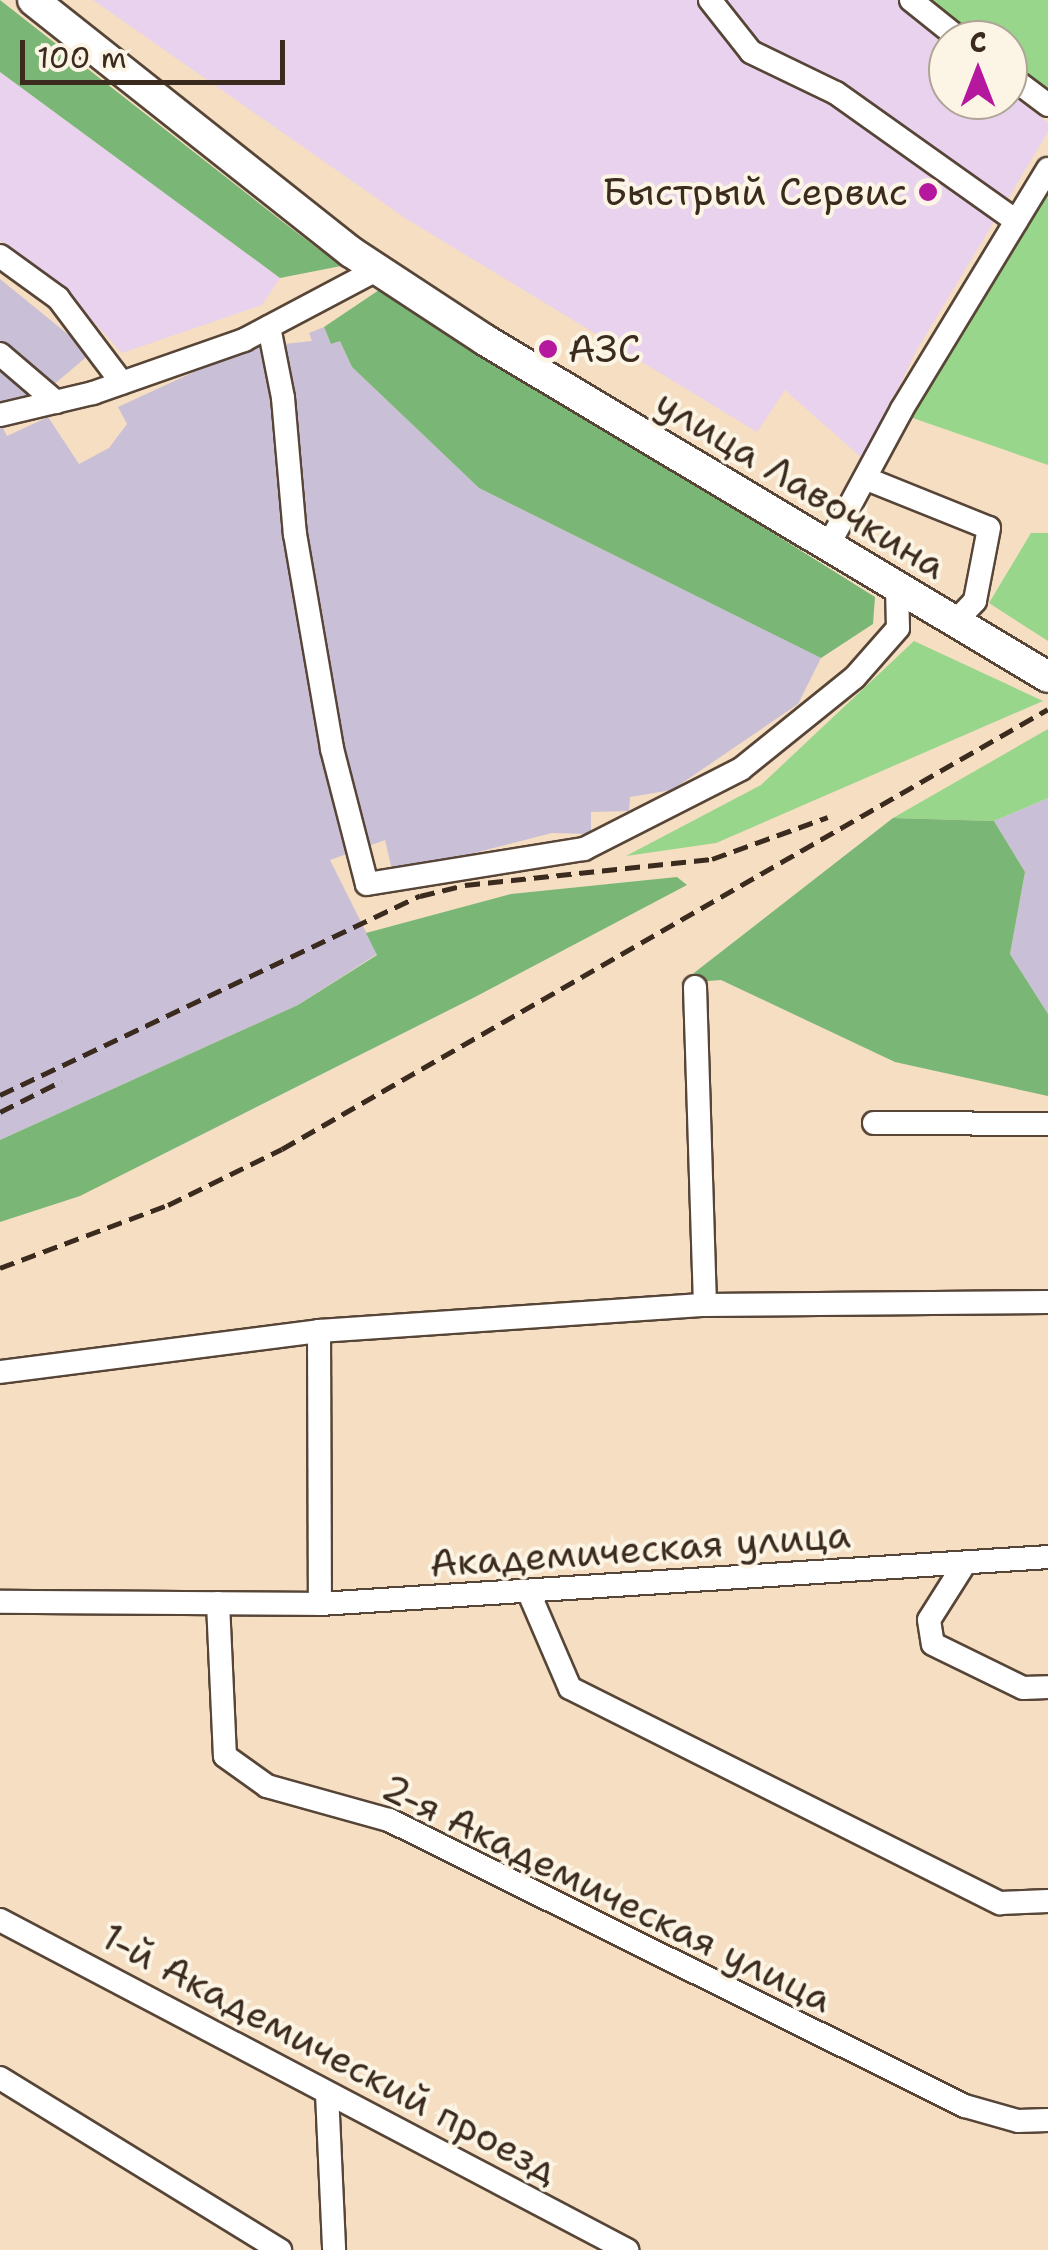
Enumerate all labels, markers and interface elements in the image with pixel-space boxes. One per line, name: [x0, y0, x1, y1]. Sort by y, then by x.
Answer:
scale bar: [25, 20, 290, 82]
north arrow: [928, 20, 1028, 120]
text: С: [969, 23, 987, 61]
text: 100 m: [37, 37, 127, 78]
place label: Быстрый Сервис: [603, 169, 908, 215]
marker: Быстрый Сервис: [917, 181, 939, 203]
place label: АЗС: [568, 326, 641, 372]
marker: АЗС: [537, 338, 559, 360]
street label: улица Лавочкина: [648, 379, 954, 589]
street label: Академическая улица: [428, 1512, 852, 1586]
street label: 2-я Академическая улица: [375, 1764, 839, 2022]
street label: 1-й Академический проезд: [94, 1913, 566, 2193]

